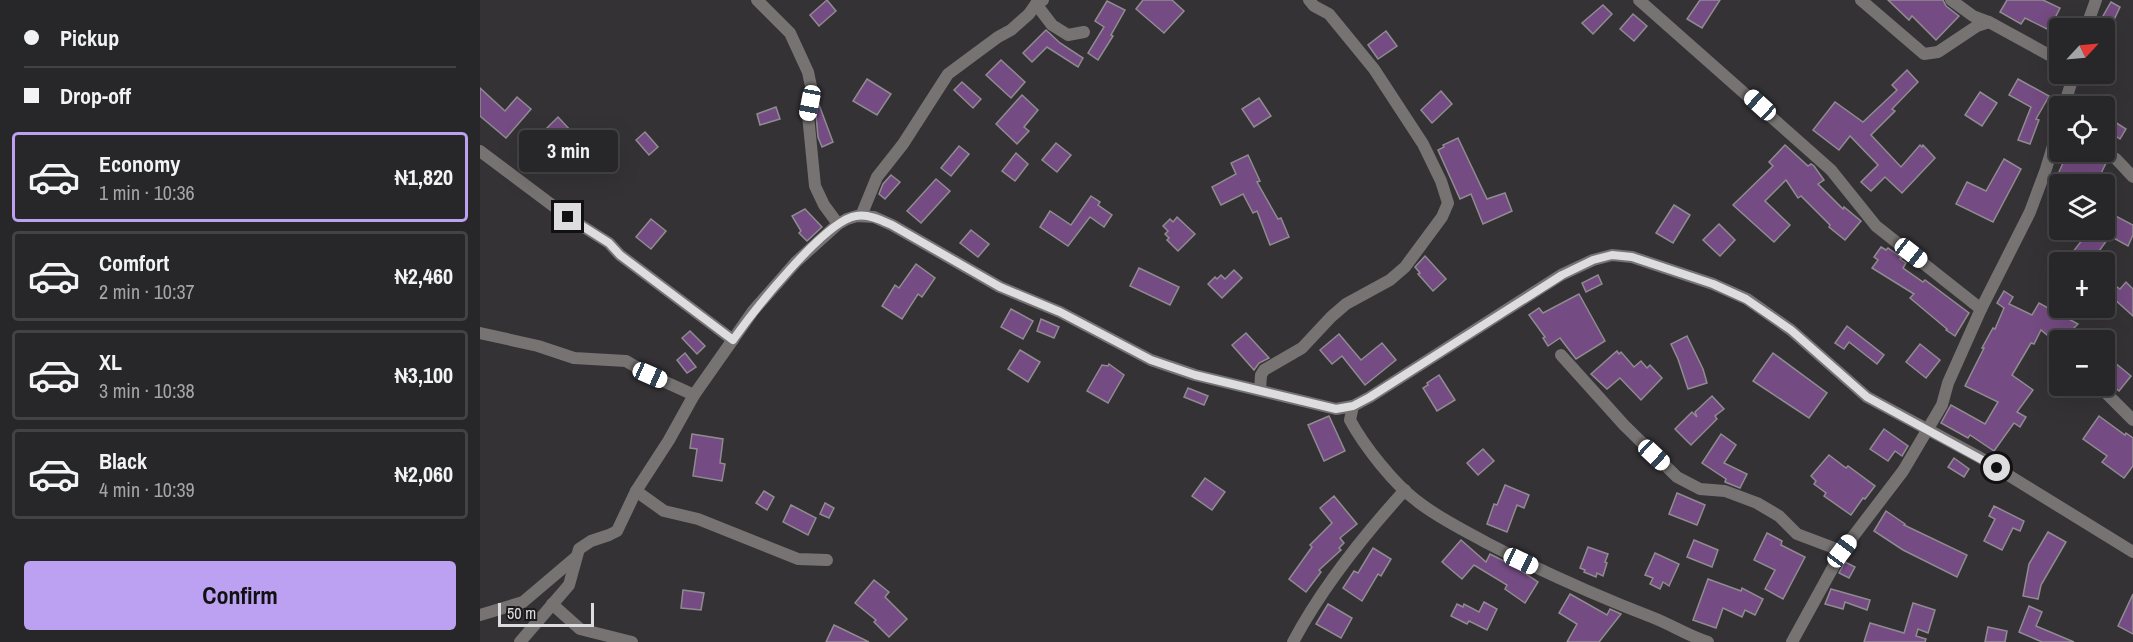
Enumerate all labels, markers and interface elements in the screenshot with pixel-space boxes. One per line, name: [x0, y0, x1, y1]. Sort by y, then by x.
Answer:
north arrow: [2049, 18, 2115, 84]
map controls: [2049, 18, 2115, 396]
text: Pickup: [60, 23, 119, 53]
text: Drop-off: [60, 81, 131, 111]
car: [798, 84, 822, 122]
car: [1741, 86, 1779, 124]
button: locate: [2049, 96, 2115, 162]
callout: 3 min: [518, 130, 618, 172]
text: 3 min: [547, 137, 590, 164]
text: Economy: [99, 149, 180, 179]
icon: car: [27, 150, 81, 204]
text: ₦1,820: [395, 162, 453, 192]
button: layers: [2049, 174, 2115, 240]
text: 1 min · 10:36: [99, 179, 195, 206]
route end: [554, 203, 581, 230]
car: [1891, 235, 1931, 271]
text: Comfort: [99, 248, 169, 278]
icon: car: [27, 249, 81, 303]
button: +: [2049, 252, 2115, 318]
text: ₦2,460: [395, 261, 453, 291]
text: 2 min · 10:37: [99, 278, 195, 305]
button: −: [2049, 330, 2115, 396]
text: XL: [99, 347, 122, 377]
icon: car: [27, 348, 81, 402]
car: [630, 359, 670, 391]
text: ₦3,100: [395, 360, 453, 390]
text: 3 min · 10:38: [99, 377, 195, 404]
car: [1635, 436, 1673, 474]
text: Black: [99, 446, 147, 476]
icon: car: [27, 447, 81, 501]
route start: [1983, 454, 2010, 481]
text: ₦2,060: [395, 459, 453, 489]
text: 4 min · 10:39: [99, 476, 195, 503]
car: [1824, 531, 1860, 571]
car: [1501, 545, 1541, 577]
button: Confirm: [24, 561, 456, 630]
scale bar: [498, 600, 594, 628]
text: 50 m: [507, 602, 536, 624]

